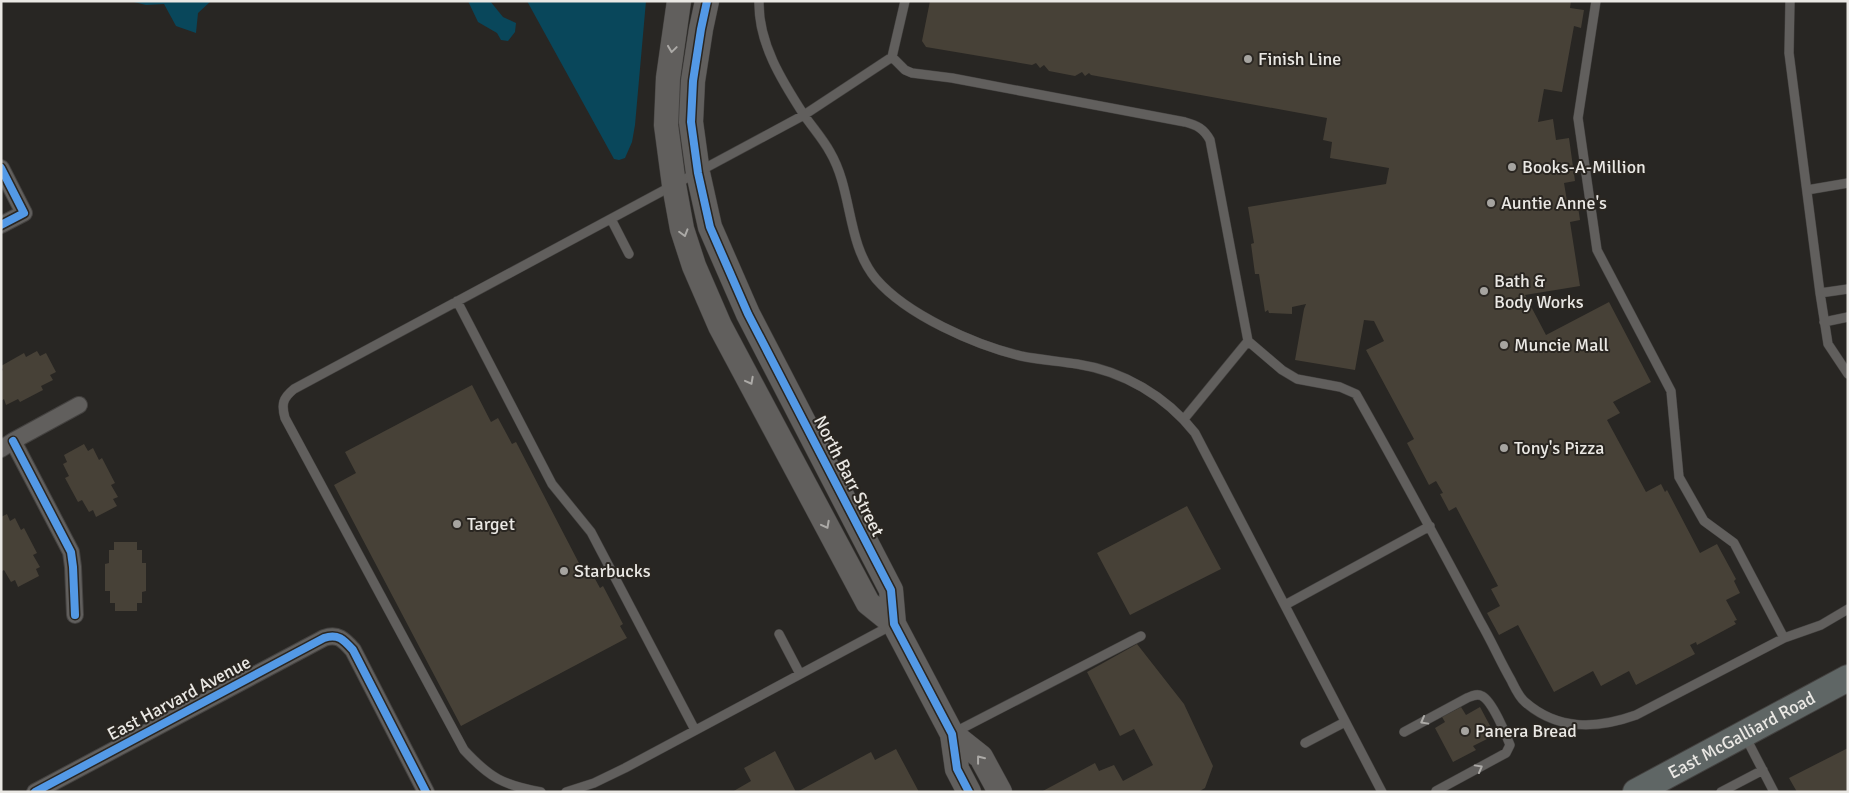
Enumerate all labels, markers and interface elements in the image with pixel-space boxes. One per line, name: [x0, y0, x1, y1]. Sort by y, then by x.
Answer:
one-way arrow: [667, 46, 678, 54]
place label: Finish Line: [1258, 48, 1341, 70]
marker: Finish Line: [1242, 53, 1254, 65]
place label: Books-A-Million: [1522, 156, 1646, 178]
marker: Books-A-Million: [1506, 161, 1518, 173]
place label: Auntie Anne's: [1501, 192, 1607, 214]
marker: Auntie Anne's: [1485, 197, 1497, 209]
one-way arrow: [678, 228, 688, 237]
place label: Bath & Body Works: [1494, 270, 1584, 313]
marker: Bath & Body Works: [1478, 285, 1490, 297]
place label: Muncie Mall: [1514, 334, 1609, 356]
marker: Muncie Mall: [1498, 339, 1510, 351]
one-way arrow: [744, 376, 754, 385]
street label: North Barr Street: [809, 412, 889, 540]
place label: Tony's Pizza: [1514, 437, 1604, 459]
marker: Tony's Pizza: [1498, 442, 1510, 454]
place label: Target: [467, 513, 515, 535]
marker: Target: [451, 518, 463, 530]
one-way arrow: [820, 519, 830, 528]
place label: Starbucks: [574, 560, 651, 582]
marker: Starbucks: [558, 565, 570, 577]
street label: East Harvard Avenue: [104, 651, 254, 745]
street label: East McGalliard Road: [1664, 687, 1819, 784]
one-way arrow: [1420, 715, 1429, 725]
place label: Panera Bread: [1475, 720, 1577, 742]
marker: Panera Bread: [1459, 725, 1471, 737]
one-way arrow: [978, 756, 986, 765]
one-way arrow: [1473, 764, 1482, 774]

